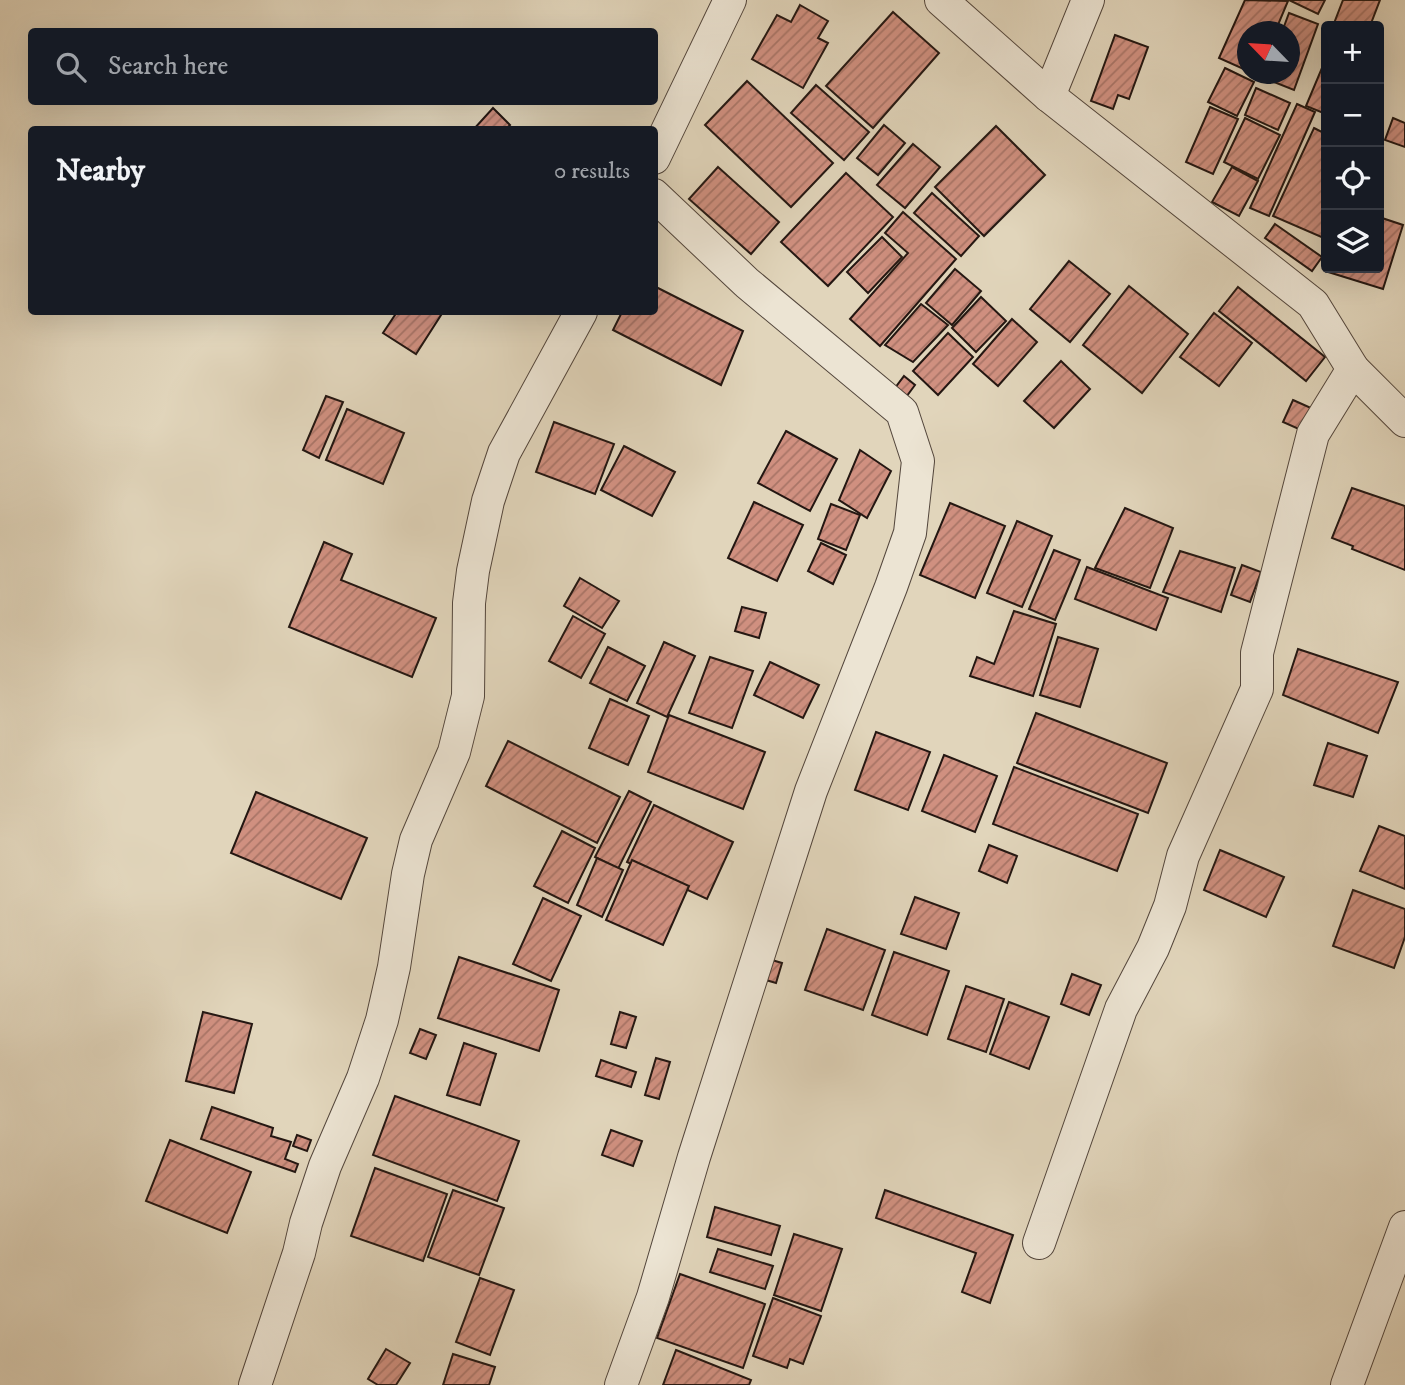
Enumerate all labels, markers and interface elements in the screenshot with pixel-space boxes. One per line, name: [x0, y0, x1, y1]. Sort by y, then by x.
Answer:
north arrow: [1237, 21, 1300, 84]
map controls: [1321, 21, 1384, 273]
button: +: [1321, 21, 1384, 84]
search box: [28, 28, 658, 105]
icon: search: [52, 48, 90, 86]
text: Search here: [108, 50, 228, 83]
button: −: [1321, 84, 1384, 147]
button: locate: [1321, 147, 1384, 210]
text: Nearby: [56, 153, 145, 190]
text: 0 results: [554, 157, 630, 186]
button: layers: [1321, 210, 1384, 273]

